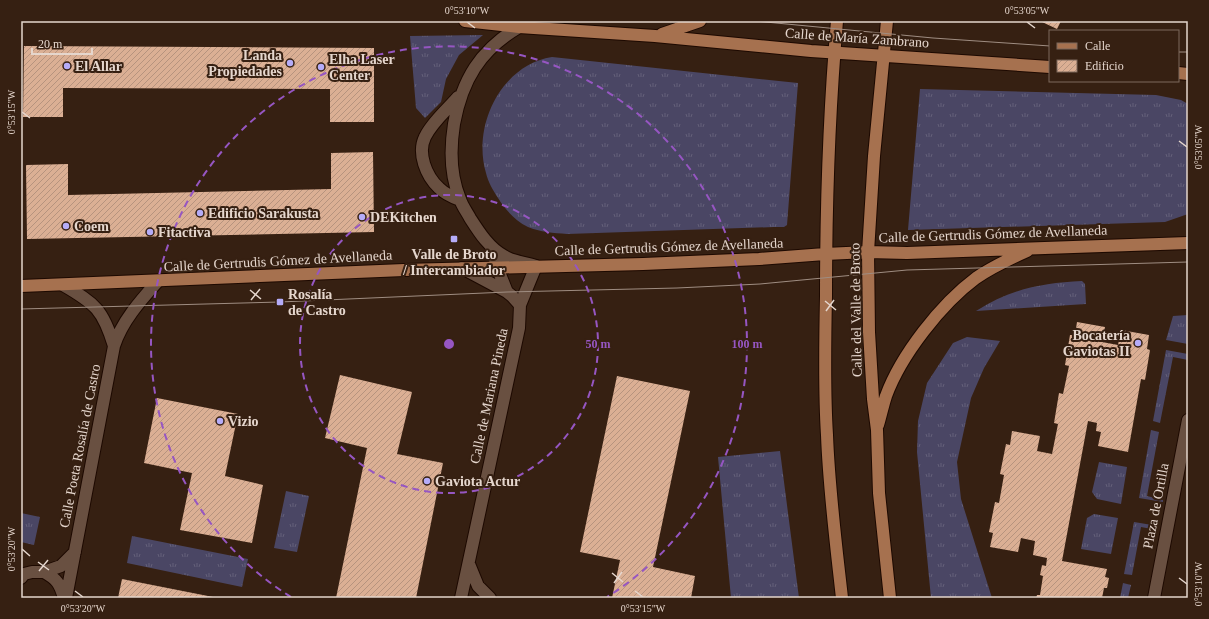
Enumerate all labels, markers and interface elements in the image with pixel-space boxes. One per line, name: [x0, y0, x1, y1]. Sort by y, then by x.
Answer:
text: 0°53'10"W: [445, 5, 490, 16]
text: 0°53'05"W: [1005, 5, 1050, 16]
street label: Calle de María Zambrano: [785, 25, 929, 51]
scale bar: [32, 30, 92, 56]
legend: [1049, 30, 1179, 82]
text: 20 m: [38, 37, 63, 51]
text: Calle: [1085, 39, 1110, 53]
place label: Landa Propiedades: [208, 48, 283, 79]
place label: Elha Laser Center: [329, 52, 395, 83]
marker: Landa Propiedades: [285, 58, 295, 68]
place label: El Allar: [75, 59, 122, 74]
text: Edificio: [1085, 59, 1124, 73]
marker: El Allar: [62, 61, 72, 71]
marker: Elha Laser Center: [316, 62, 326, 72]
text: 0°53'15"W: [6, 89, 17, 134]
text: 0°53'05"W: [1193, 124, 1204, 169]
place label: Edificio Sarakusta: [208, 206, 319, 221]
marker: Edificio Sarakusta: [195, 208, 205, 218]
place label: DEKitchen: [370, 210, 437, 225]
marker: DEKitchen: [357, 212, 367, 222]
place label: Coem: [74, 219, 109, 234]
marker: Coem: [61, 221, 71, 231]
street label: Calle de Gertrudis Gómez de Avellaneda: [878, 222, 1108, 245]
place label: Fitactiva: [158, 225, 211, 240]
marker: Fitactiva: [145, 227, 155, 237]
marker: Valle de Broto / Intercambiador: [449, 234, 459, 244]
street label: Calle de Gertrudis Gómez de Avellaneda: [554, 235, 784, 258]
street label: Calle del Valle de Broto: [847, 243, 865, 377]
street label: Calle de Gertrudis Gómez de Avellaneda: [163, 247, 393, 274]
place label: Valle de Broto / Intercambiador: [402, 247, 505, 278]
place label: Rosalía de Castro: [288, 287, 346, 318]
marker: Rosalía de Castro: [275, 297, 285, 307]
street label: Calle de Mariana Pineda: [467, 326, 511, 465]
place label: Bocatería Gaviotas II: [1063, 328, 1130, 359]
centre of rings: [442, 337, 456, 351]
text: 50 m: [586, 337, 611, 351]
text: 100 m: [732, 337, 763, 351]
marker: Bocatería Gaviotas II: [1133, 338, 1143, 348]
street label: Calle Poeta Rosalía de Castro: [57, 363, 103, 529]
place label: Vizio: [228, 414, 259, 429]
marker: Vizio: [215, 416, 225, 426]
street label: Plaza de Ortilla: [1140, 461, 1172, 550]
place label: Gaviota Actur: [435, 474, 520, 489]
marker: Gaviota Actur: [422, 476, 432, 486]
text: 0°53'20"W: [6, 526, 17, 571]
text: 0°53'10"W: [1193, 561, 1204, 606]
text: 0°53'20"W: [61, 603, 106, 614]
text: 0°53'15"W: [621, 603, 666, 614]

